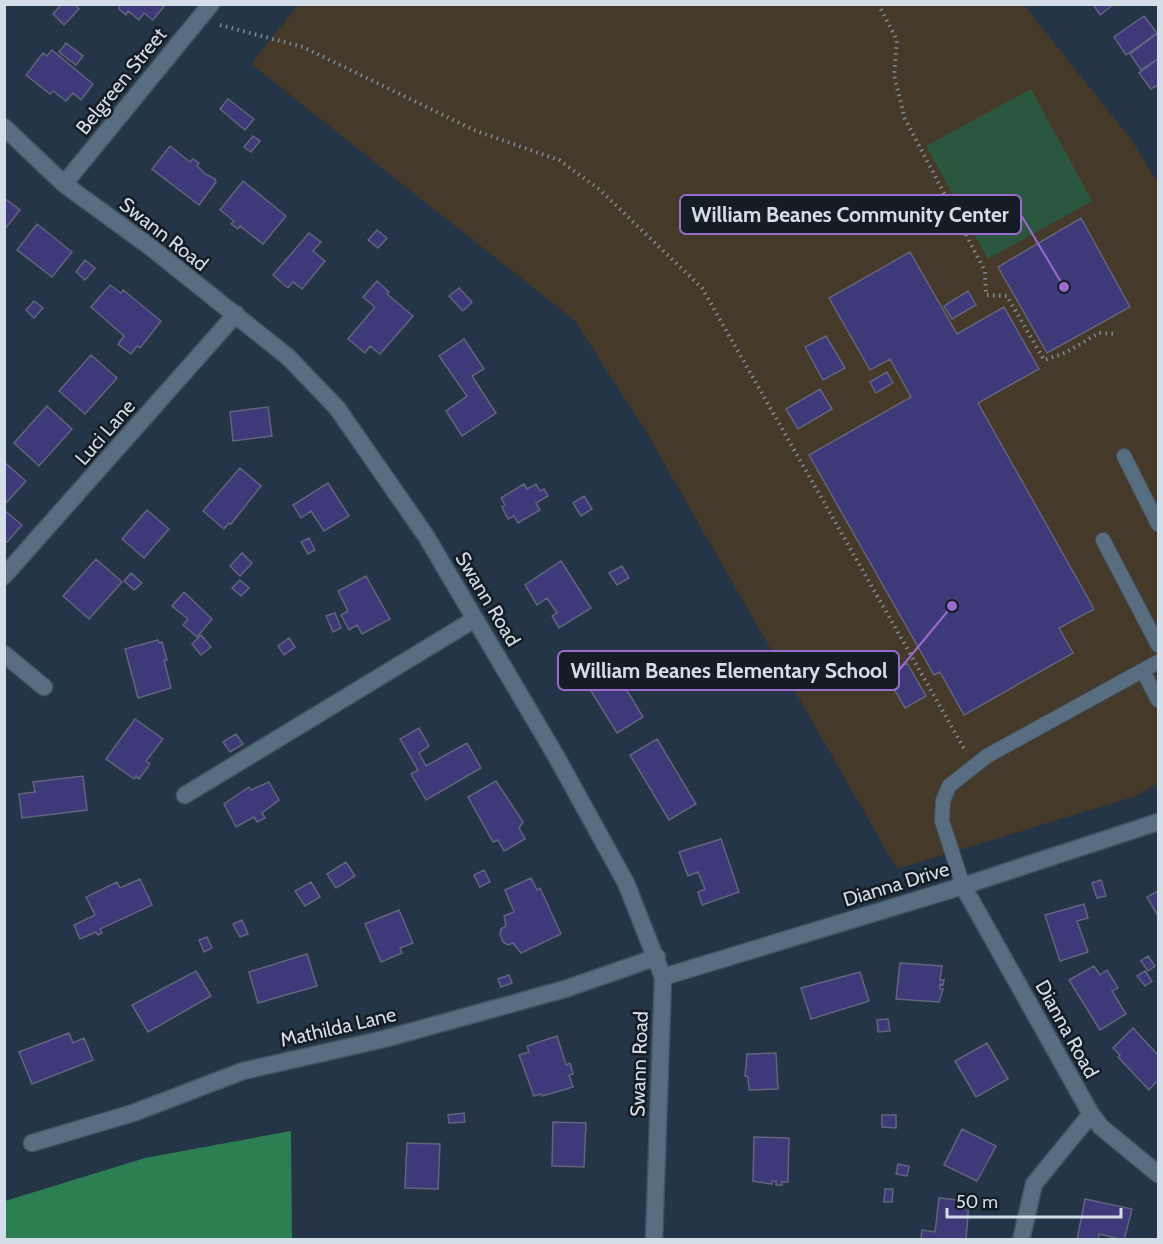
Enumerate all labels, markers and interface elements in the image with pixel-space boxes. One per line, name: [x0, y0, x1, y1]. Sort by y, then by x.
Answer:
street label: Belgreen Street: [71, 23, 172, 139]
street label: Swann Road: [115, 192, 213, 276]
callout: William Beanes Community Center: [680, 195, 1021, 234]
text: William Beanes Community Center: [691, 202, 1009, 227]
street label: Luci Lane: [70, 394, 140, 470]
street label: Swann Road: [450, 548, 526, 650]
callout: William Beanes Elementary School: [558, 651, 899, 690]
text: William Beanes Elementary School: [570, 658, 888, 683]
street label: Dianna Drive: [840, 857, 952, 911]
street label: Dianna Road: [1030, 976, 1104, 1082]
street label: Mathilda Lane: [278, 1002, 398, 1052]
street label: Swann Road: [625, 1011, 653, 1117]
scale bar: [947, 1181, 1121, 1219]
text: 50 m: [956, 1191, 998, 1213]

